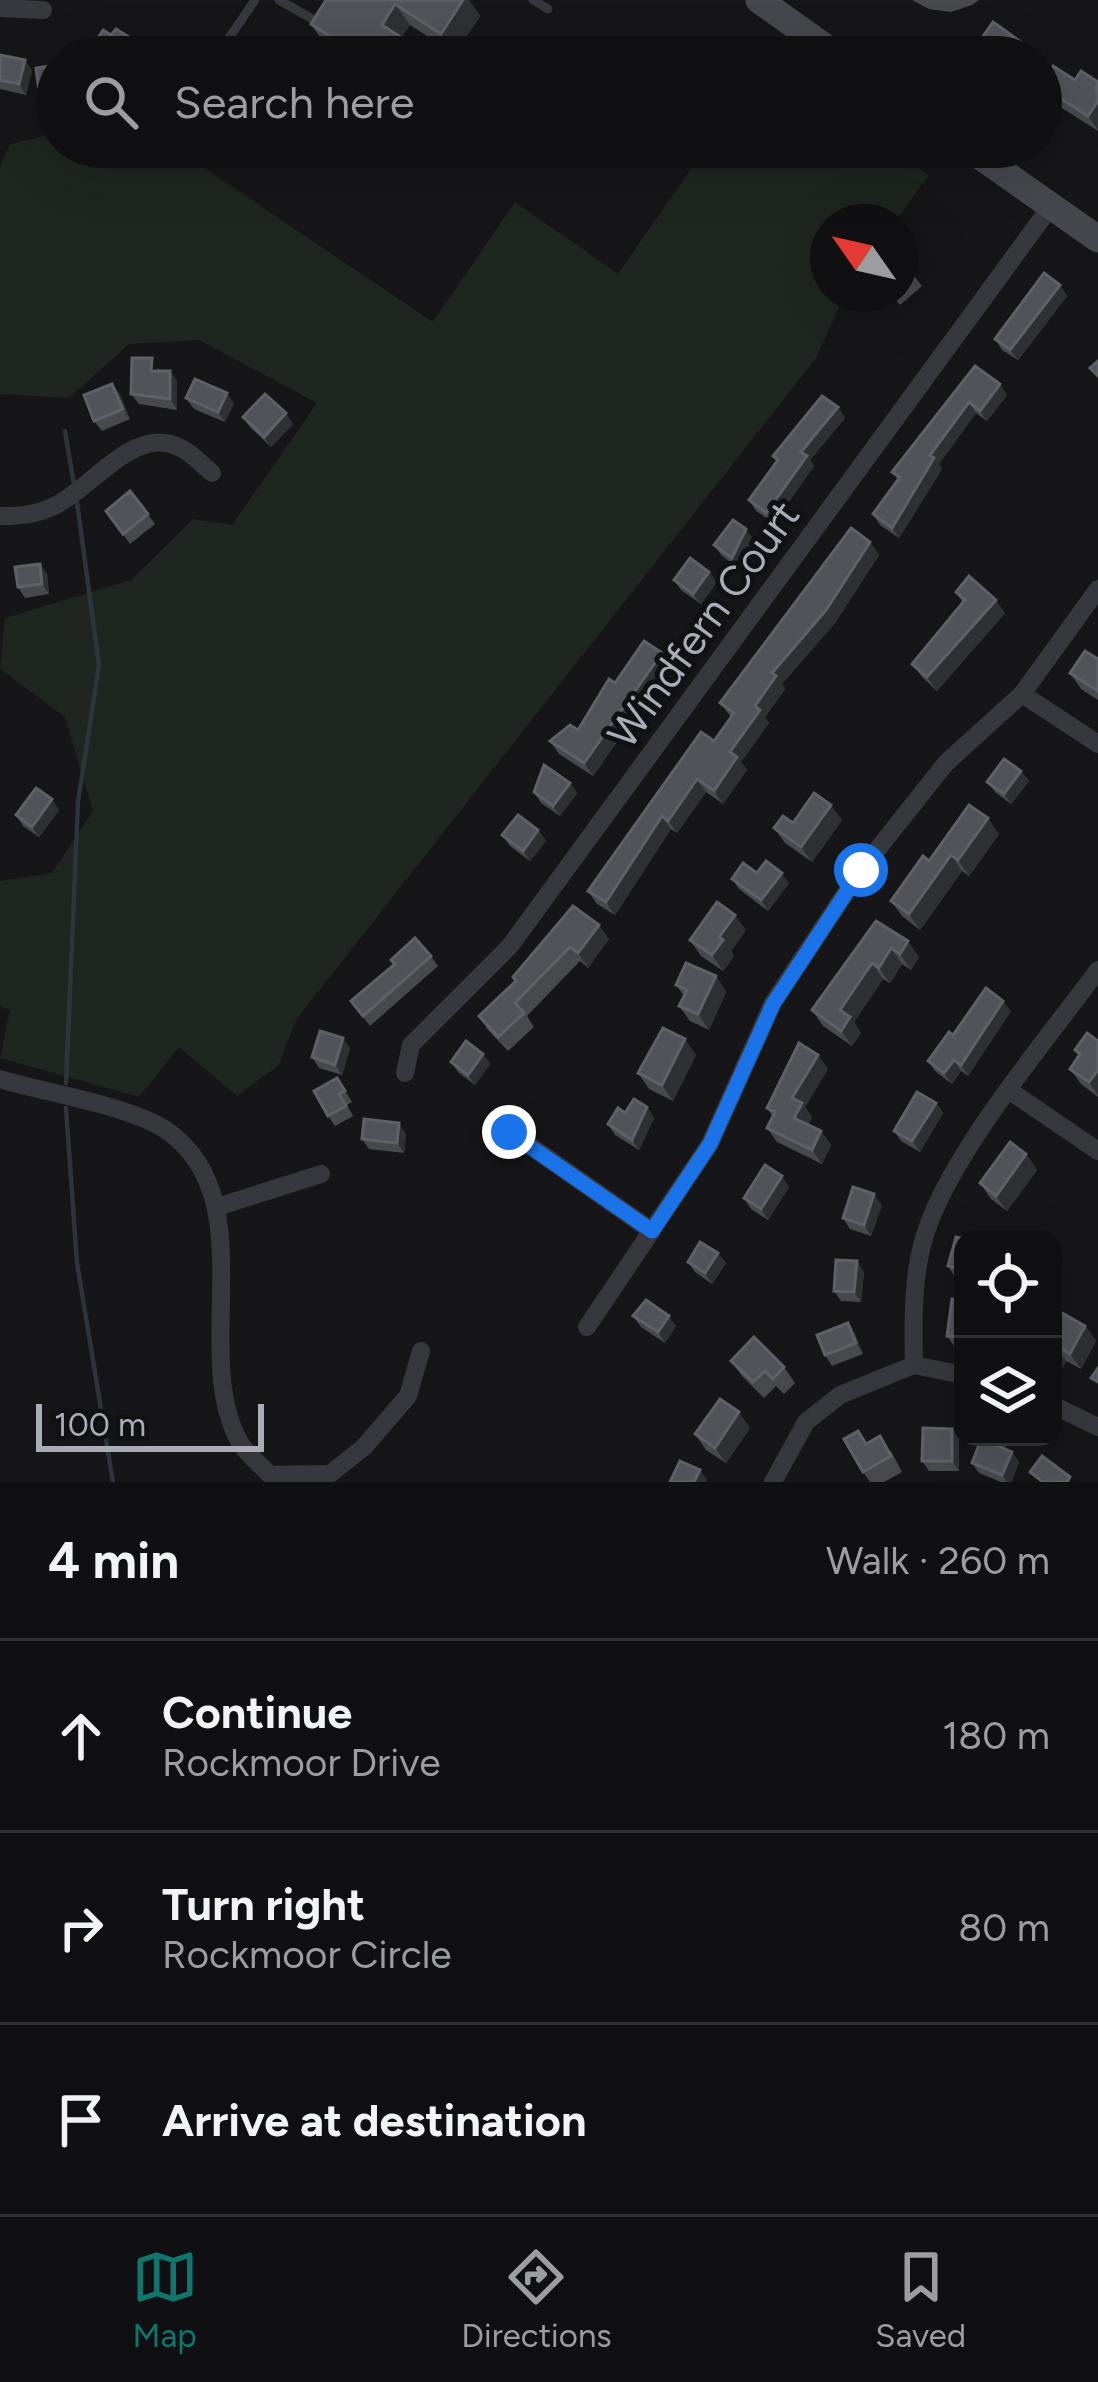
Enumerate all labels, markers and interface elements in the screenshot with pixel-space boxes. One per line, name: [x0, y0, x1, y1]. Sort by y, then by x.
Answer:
search box: [36, 36, 1062, 168]
icon: search: [78, 69, 144, 135]
text: Search here: [174, 75, 414, 129]
north arrow: [810, 204, 918, 312]
street label: Windfern Court: [597, 491, 810, 758]
route start: [834, 843, 888, 897]
route end: [482, 1105, 536, 1159]
map controls: [954, 1230, 1062, 1446]
button: locate: [954, 1230, 1062, 1338]
button: layers: [954, 1338, 1062, 1446]
scale bar: [36, 1398, 264, 1451]
text: 100 m: [54, 1405, 146, 1444]
text: 4 min: [48, 1530, 179, 1591]
text: Walk · 260 m: [826, 1537, 1050, 1584]
text: Continue: [162, 1685, 352, 1739]
icon: ahead: [48, 1703, 114, 1769]
text: 180 m: [942, 1712, 1050, 1759]
text: Rockmoor Drive: [162, 1739, 440, 1786]
text: Turn right: [162, 1877, 365, 1931]
icon: right: [48, 1895, 114, 1961]
text: 80 m: [958, 1904, 1050, 1951]
text: Rockmoor Circle: [162, 1931, 452, 1978]
icon: arrive: [48, 2087, 114, 2153]
text: Arrive at destination: [162, 2093, 586, 2147]
tab: Map: [132, 2244, 198, 2355]
tab: Directions: [461, 2244, 612, 2355]
tab: Saved: [875, 2244, 966, 2355]

